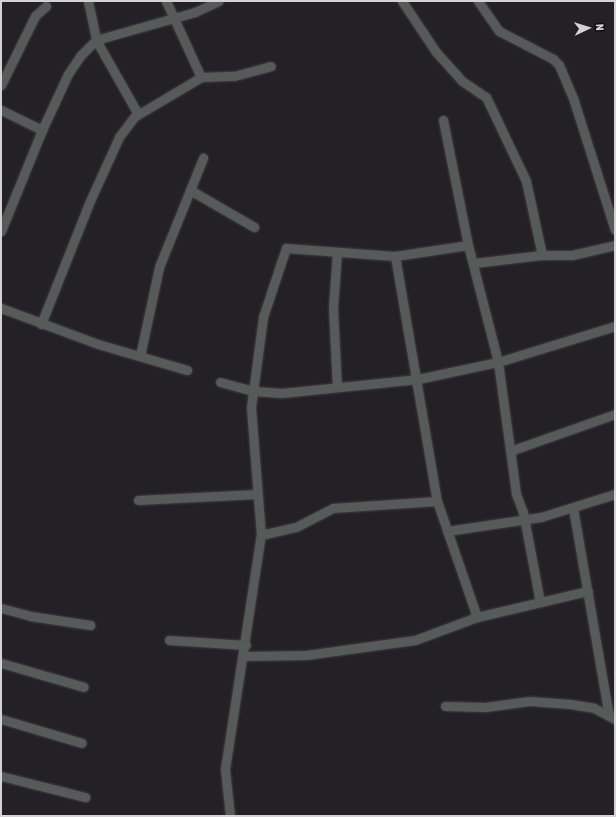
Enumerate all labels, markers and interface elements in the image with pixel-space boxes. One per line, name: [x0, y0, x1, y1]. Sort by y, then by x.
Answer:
north arrow: [568, 8, 608, 48]
text: N: [594, 24, 606, 31]

